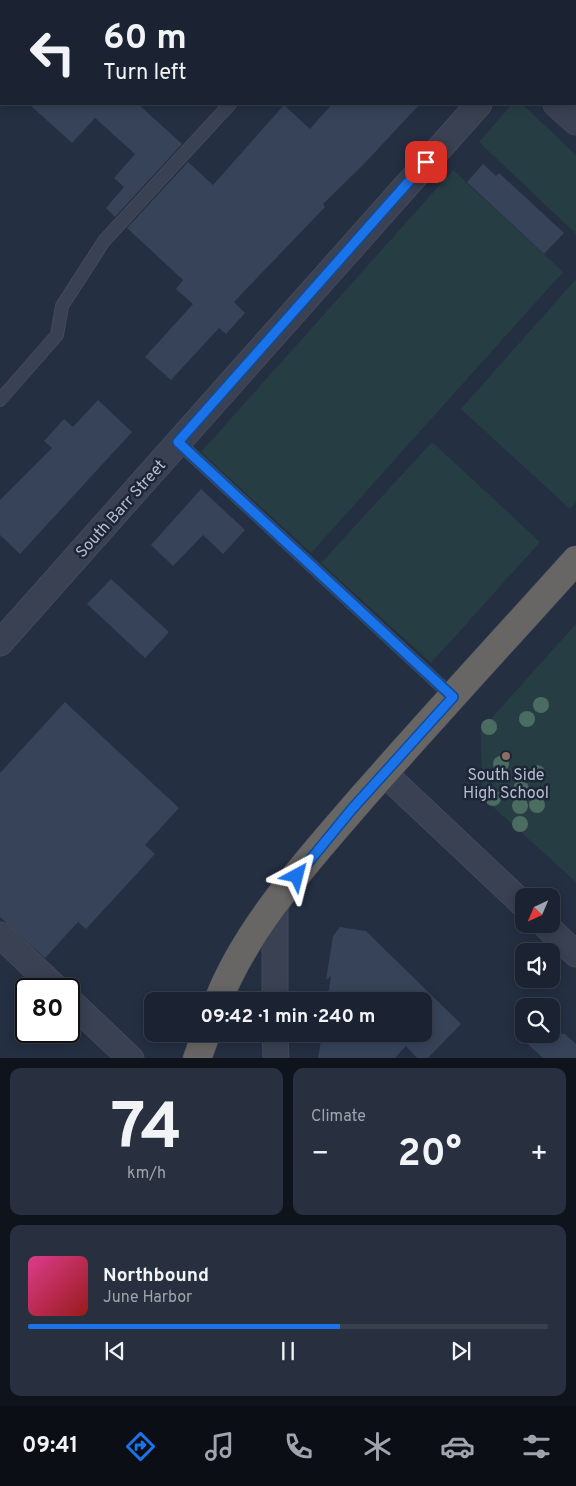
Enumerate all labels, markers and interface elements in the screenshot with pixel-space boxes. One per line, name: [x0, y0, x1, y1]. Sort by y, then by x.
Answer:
text: 60 m: [103, 17, 187, 61]
icon: left: [20, 20, 85, 85]
text: Turn left: [103, 60, 186, 87]
pin: [405, 141, 447, 183]
icon: arrive: [412, 148, 440, 176]
street label: South Barr Street: [72, 456, 171, 563]
marker: South Side High School: [500, 750, 512, 762]
place label: South Side High School: [463, 766, 549, 804]
position arrow: [270, 849, 322, 901]
north arrow: [515, 888, 560, 932]
map controls: [515, 888, 560, 1043]
button: sound: [515, 943, 560, 988]
speed limit sign: 80: [15, 978, 80, 1043]
button: search: [515, 998, 560, 1043]
text: 09:42 · 1 min · 240 m: [201, 1005, 375, 1029]
text: 74: [111, 1090, 182, 1172]
text: Climate: [311, 1107, 366, 1127]
text: 20°: [397, 1131, 462, 1180]
text: −: [311, 1137, 329, 1173]
text: +: [530, 1137, 548, 1173]
text: km/h: [127, 1164, 166, 1184]
text: Northbound: [103, 1264, 209, 1288]
text: June Harbor: [103, 1288, 192, 1308]
icon: previous: [101, 1337, 129, 1365]
icon: pause: [274, 1337, 302, 1365]
icon: next: [447, 1337, 475, 1365]
icon: directions: [123, 1429, 158, 1464]
icon: music: [202, 1429, 237, 1464]
icon: phone: [281, 1429, 316, 1464]
icon: climate: [360, 1429, 395, 1464]
icon: car: [440, 1429, 475, 1464]
icon: filters: [519, 1429, 554, 1464]
text: 09:41: [22, 1433, 78, 1460]

